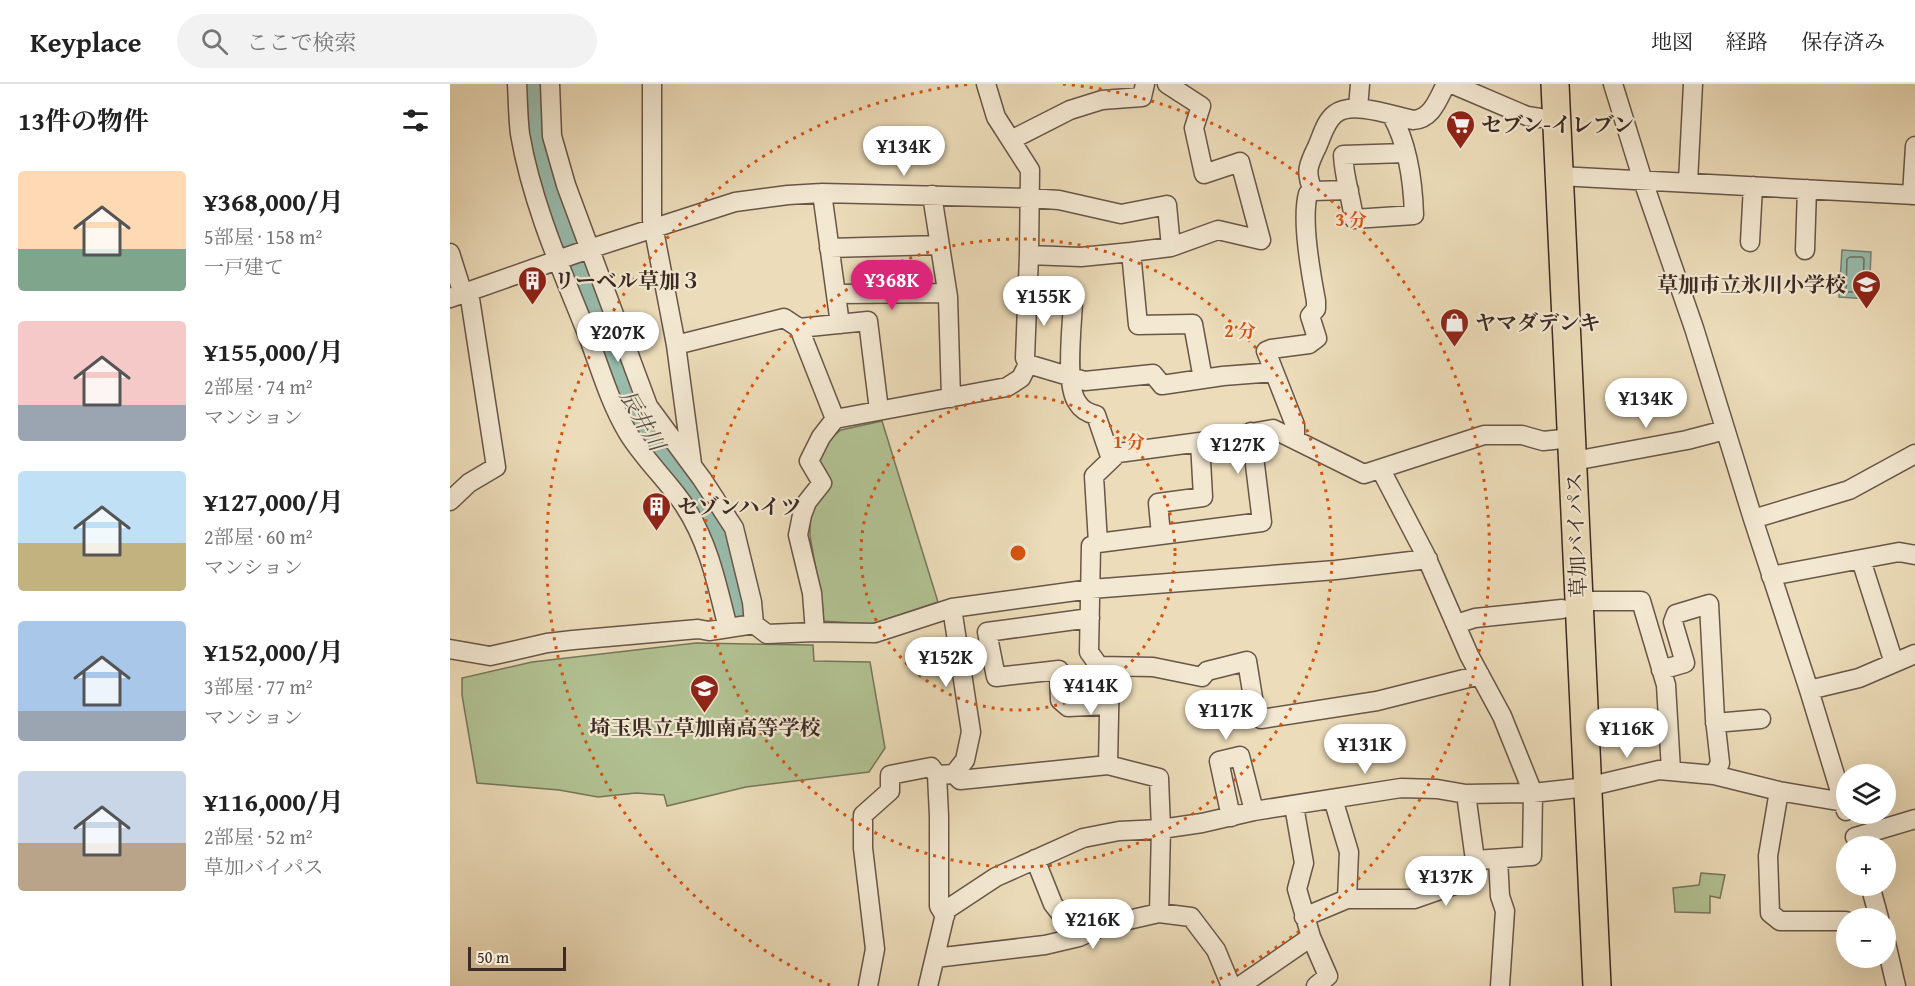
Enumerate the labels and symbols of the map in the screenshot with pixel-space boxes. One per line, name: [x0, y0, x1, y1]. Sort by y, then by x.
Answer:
supermarket icon: セブン-イレブン: [1444, 108, 1476, 150]
place label: セブン-イレブン: [1481, 109, 1634, 140]
pin: ¥134K: [862, 126, 946, 177]
text: 3 分: [1335, 206, 1367, 233]
pin: ¥368K: [850, 260, 934, 311]
building icon: リーベル草加３: [517, 264, 549, 306]
place label: リーベル草加３: [554, 265, 701, 296]
school or university icon: 草加市立氷川小学校: [1851, 268, 1883, 310]
place label: 草加市立氷川小学校: [1657, 269, 1846, 300]
pin: ¥155K: [1002, 276, 1086, 327]
shop icon: ヤマダデンキ: [1438, 306, 1470, 348]
place label: ヤマダデンキ: [1475, 307, 1601, 338]
pin: ¥207K: [576, 312, 660, 363]
text: 2 分: [1224, 317, 1256, 344]
pin: ¥134K: [1604, 378, 1688, 429]
water label: 辰井川: [613, 383, 674, 458]
pin: ¥127K: [1196, 424, 1280, 475]
text: 1 分: [1113, 428, 1145, 455]
street label: 草加バイパス: [1558, 472, 1594, 598]
building icon: セゾンハイツ: [640, 490, 672, 532]
place label: セゾンハイツ: [677, 491, 802, 522]
centre of rings: [1008, 543, 1028, 563]
pin: ¥152K: [904, 637, 988, 688]
pin: ¥414K: [1049, 665, 1133, 716]
school or university icon: 埼玉県立草加南高等学校: [689, 672, 721, 714]
pin: ¥117K: [1184, 690, 1268, 741]
pin: ¥116K: [1585, 708, 1669, 759]
place label: 埼玉県立草加南高等学校: [590, 712, 821, 743]
pin: ¥131K: [1323, 724, 1407, 775]
pin: ¥137K: [1404, 856, 1488, 907]
pin: ¥216K: [1051, 899, 1135, 950]
scale bar: [468, 944, 566, 972]

